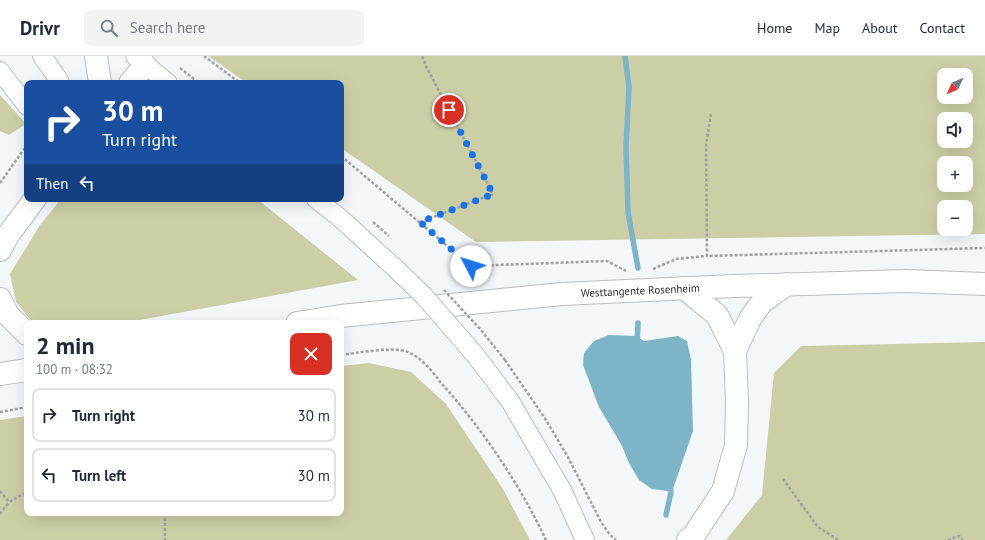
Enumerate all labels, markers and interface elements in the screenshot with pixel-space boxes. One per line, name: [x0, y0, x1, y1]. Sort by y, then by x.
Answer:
search box: [84, 10, 364, 46]
text: Drivr: [20, 16, 60, 40]
icon: search: [98, 17, 120, 39]
text: Search here: [130, 18, 205, 37]
text: Home: [757, 19, 792, 37]
text: Map: [814, 19, 840, 37]
text: About: [862, 19, 898, 37]
text: Contact: [920, 19, 965, 37]
north arrow: [937, 68, 973, 104]
map controls: [937, 68, 973, 236]
text: 30 m: [102, 92, 163, 129]
pin: [432, 93, 466, 127]
icon: right: [36, 96, 88, 148]
icon: arrive: [438, 99, 460, 121]
button: sound: [937, 112, 973, 148]
text: Turn right: [102, 128, 177, 151]
button: +: [937, 156, 973, 192]
icon: left: [76, 172, 98, 194]
text: Then: [36, 174, 68, 193]
button: −: [937, 200, 973, 236]
position arrow: [450, 245, 492, 287]
street label: Westtangente Rosenheim: [580, 281, 700, 300]
text: 2 min: [36, 330, 95, 361]
button: close: [290, 333, 332, 375]
text: 100 m · 08:32: [36, 361, 113, 378]
icon: right: [38, 404, 60, 426]
text: Turn right: [72, 406, 135, 425]
text: 30 m: [297, 406, 330, 425]
icon: left: [38, 464, 60, 486]
text: Turn left: [72, 466, 126, 485]
text: 30 m: [297, 466, 330, 485]

